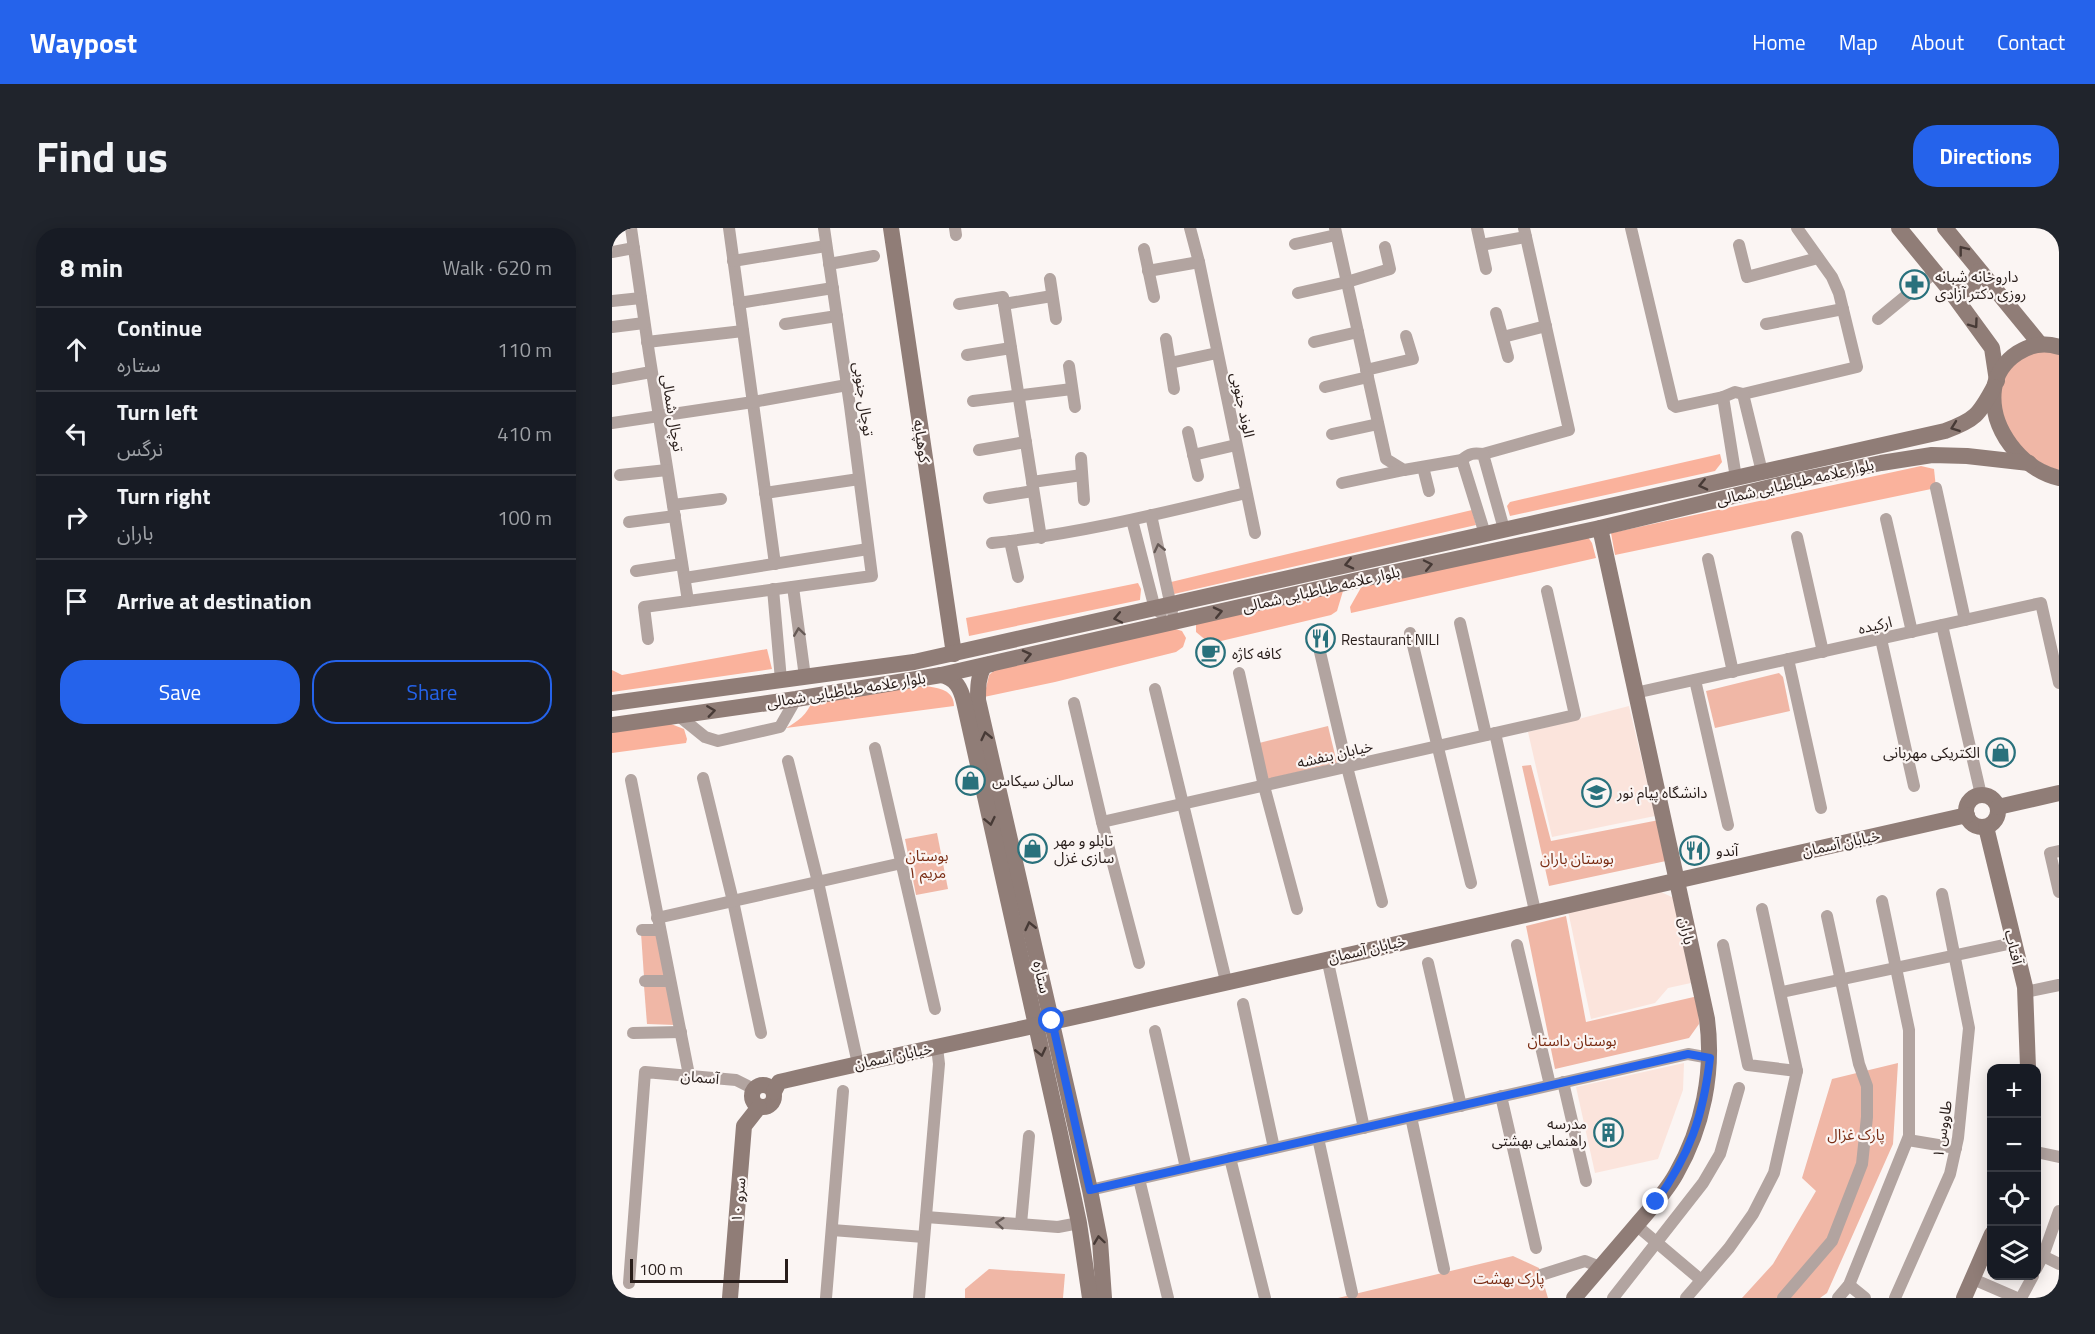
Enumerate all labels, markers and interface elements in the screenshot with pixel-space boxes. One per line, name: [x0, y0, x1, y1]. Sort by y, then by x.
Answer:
text: Waypost: [30, 21, 137, 64]
text: Home: [1752, 26, 1806, 58]
text: Map: [1839, 26, 1878, 58]
text: About: [1911, 26, 1964, 58]
text: Contact: [1997, 26, 2065, 58]
text: Find us: [36, 124, 168, 188]
button: Directions: [1913, 125, 2059, 187]
one-way arrow: [1959, 245, 1970, 256]
text: 8 min: [60, 248, 123, 287]
text: Walk · 620 m: [443, 252, 552, 283]
place label: داروخانه شبانه روزی دکتر آزادی: [1935, 265, 2026, 305]
pharmacy icon: داروخانه شبانه روزی دکتر آزادی: [1898, 269, 1930, 301]
text: Continue: [117, 311, 202, 345]
one-way arrow: [1967, 317, 1978, 328]
icon: ahead: [60, 333, 93, 366]
text: 110 m: [497, 334, 552, 365]
text: ستاره: [117, 349, 161, 380]
street label: توچال جنوبی: [847, 360, 881, 438]
street label: الوند جنوبی: [1225, 370, 1261, 440]
street label: توچال شمالی: [656, 373, 690, 453]
text: Turn left: [117, 395, 198, 429]
icon: left: [60, 417, 93, 450]
text: 410 m: [497, 418, 552, 449]
street label: کوهپایه: [908, 418, 937, 465]
one-way arrow: [1950, 420, 1960, 433]
text: نرگس: [117, 433, 163, 464]
street label: بلوار علامه طباطبایی شمالی: [1714, 453, 1876, 511]
one-way arrow: [1699, 478, 1709, 491]
text: Turn right: [117, 479, 211, 513]
icon: right: [60, 501, 93, 534]
text: 100 m: [497, 502, 552, 533]
text: باران: [117, 517, 154, 548]
one-way arrow: [1153, 543, 1166, 553]
one-way arrow: [1344, 557, 1354, 570]
one-way arrow: [1423, 559, 1433, 572]
street label: بلوار علامه طباطبایی شمالی: [1240, 560, 1402, 618]
text: Arrive at destination: [117, 584, 312, 618]
icon: arrive: [60, 585, 93, 618]
one-way arrow: [1212, 607, 1222, 620]
one-way arrow: [1113, 610, 1123, 623]
street label: ارکیده: [1856, 610, 1894, 640]
restaurant icon: Restaurant NILI: [1304, 623, 1336, 655]
one-way arrow: [794, 627, 806, 637]
place label: Restaurant NILI: [1341, 628, 1439, 651]
cafe icon: کافه کاژه: [1195, 637, 1227, 669]
place label: کافه کاژه: [1232, 642, 1282, 665]
one-way arrow: [1022, 650, 1032, 663]
button: Save: [60, 660, 300, 724]
button: Share: [312, 660, 552, 724]
street label: بلوار علامه طباطبایی شمالی: [765, 666, 927, 714]
one-way arrow: [707, 705, 716, 717]
one-way arrow: [981, 732, 994, 742]
street label: خیابان بنفشه: [1295, 734, 1375, 774]
shop icon: الکتریکی مهربانی: [1985, 736, 2017, 768]
place label: الکتریکی مهربانی: [1883, 741, 1980, 764]
shop icon: سالن سیکاس: [955, 764, 987, 796]
place label: سالن سیکاس: [992, 769, 1074, 792]
school or university icon: دانشگاه پیام نور: [1580, 776, 1612, 808]
place label: دانشگاه پیام نور: [1616, 781, 1708, 804]
one-way arrow: [983, 816, 996, 826]
street label: خیابان آسمان: [1800, 823, 1882, 863]
place label: تابلو و مهر سازی غزل: [1053, 829, 1114, 869]
shop icon: تابلو و مهر سازی غزل: [1017, 833, 1049, 865]
restaurant icon: آندو: [1679, 834, 1711, 866]
place label: آندو: [1716, 839, 1739, 862]
park label: بوستان مریم ۱: [905, 844, 949, 884]
park label: بوستان باران: [1540, 847, 1614, 870]
street label: باران: [1673, 915, 1701, 947]
one-way arrow: [1024, 922, 1037, 932]
street label: آفتاب: [1999, 927, 2030, 967]
street label: خیابان آسمان: [1326, 929, 1408, 969]
street label: ستاره: [1027, 958, 1057, 996]
route start: [1038, 1007, 1064, 1033]
park label: بوستان داستان: [1527, 1029, 1617, 1052]
street label: خیابان آسمان: [852, 1036, 934, 1076]
one-way arrow: [1034, 1047, 1047, 1057]
street label: آسمان: [680, 1064, 721, 1090]
map controls: [1987, 1064, 2041, 1280]
button: +: [1987, 1064, 2041, 1118]
street label: طاووس ۱: [1926, 1099, 1958, 1159]
place label: مدرسه راهنمایی بهشتی: [1492, 1112, 1587, 1152]
building icon: مدرسه راهنمایی بهشتی: [1592, 1116, 1624, 1148]
button: −: [1987, 1118, 2041, 1172]
park label: پارک غزال: [1827, 1123, 1885, 1146]
button: locate: [1987, 1172, 2041, 1226]
street label: سرو ۱۰: [725, 1176, 751, 1223]
route end: [1642, 1188, 1668, 1214]
one-way arrow: [995, 1216, 1004, 1229]
button: layers: [1987, 1226, 2041, 1280]
one-way arrow: [1093, 1235, 1105, 1244]
scale bar: [630, 1256, 788, 1284]
text: 100 m: [639, 1257, 683, 1281]
park label: پارک بهشت: [1474, 1267, 1545, 1290]

